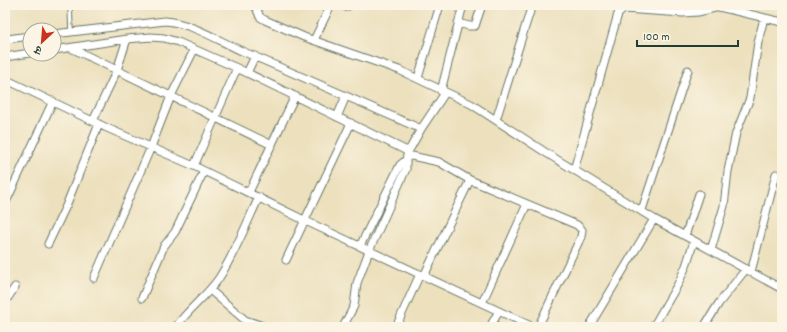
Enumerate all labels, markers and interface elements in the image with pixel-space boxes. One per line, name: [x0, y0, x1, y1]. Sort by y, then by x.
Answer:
north arrow: [22, 22, 62, 62]
scale bar: [637, 22, 738, 48]
text: 100 m: [643, 29, 670, 46]
text: उ: [31, 40, 46, 58]

